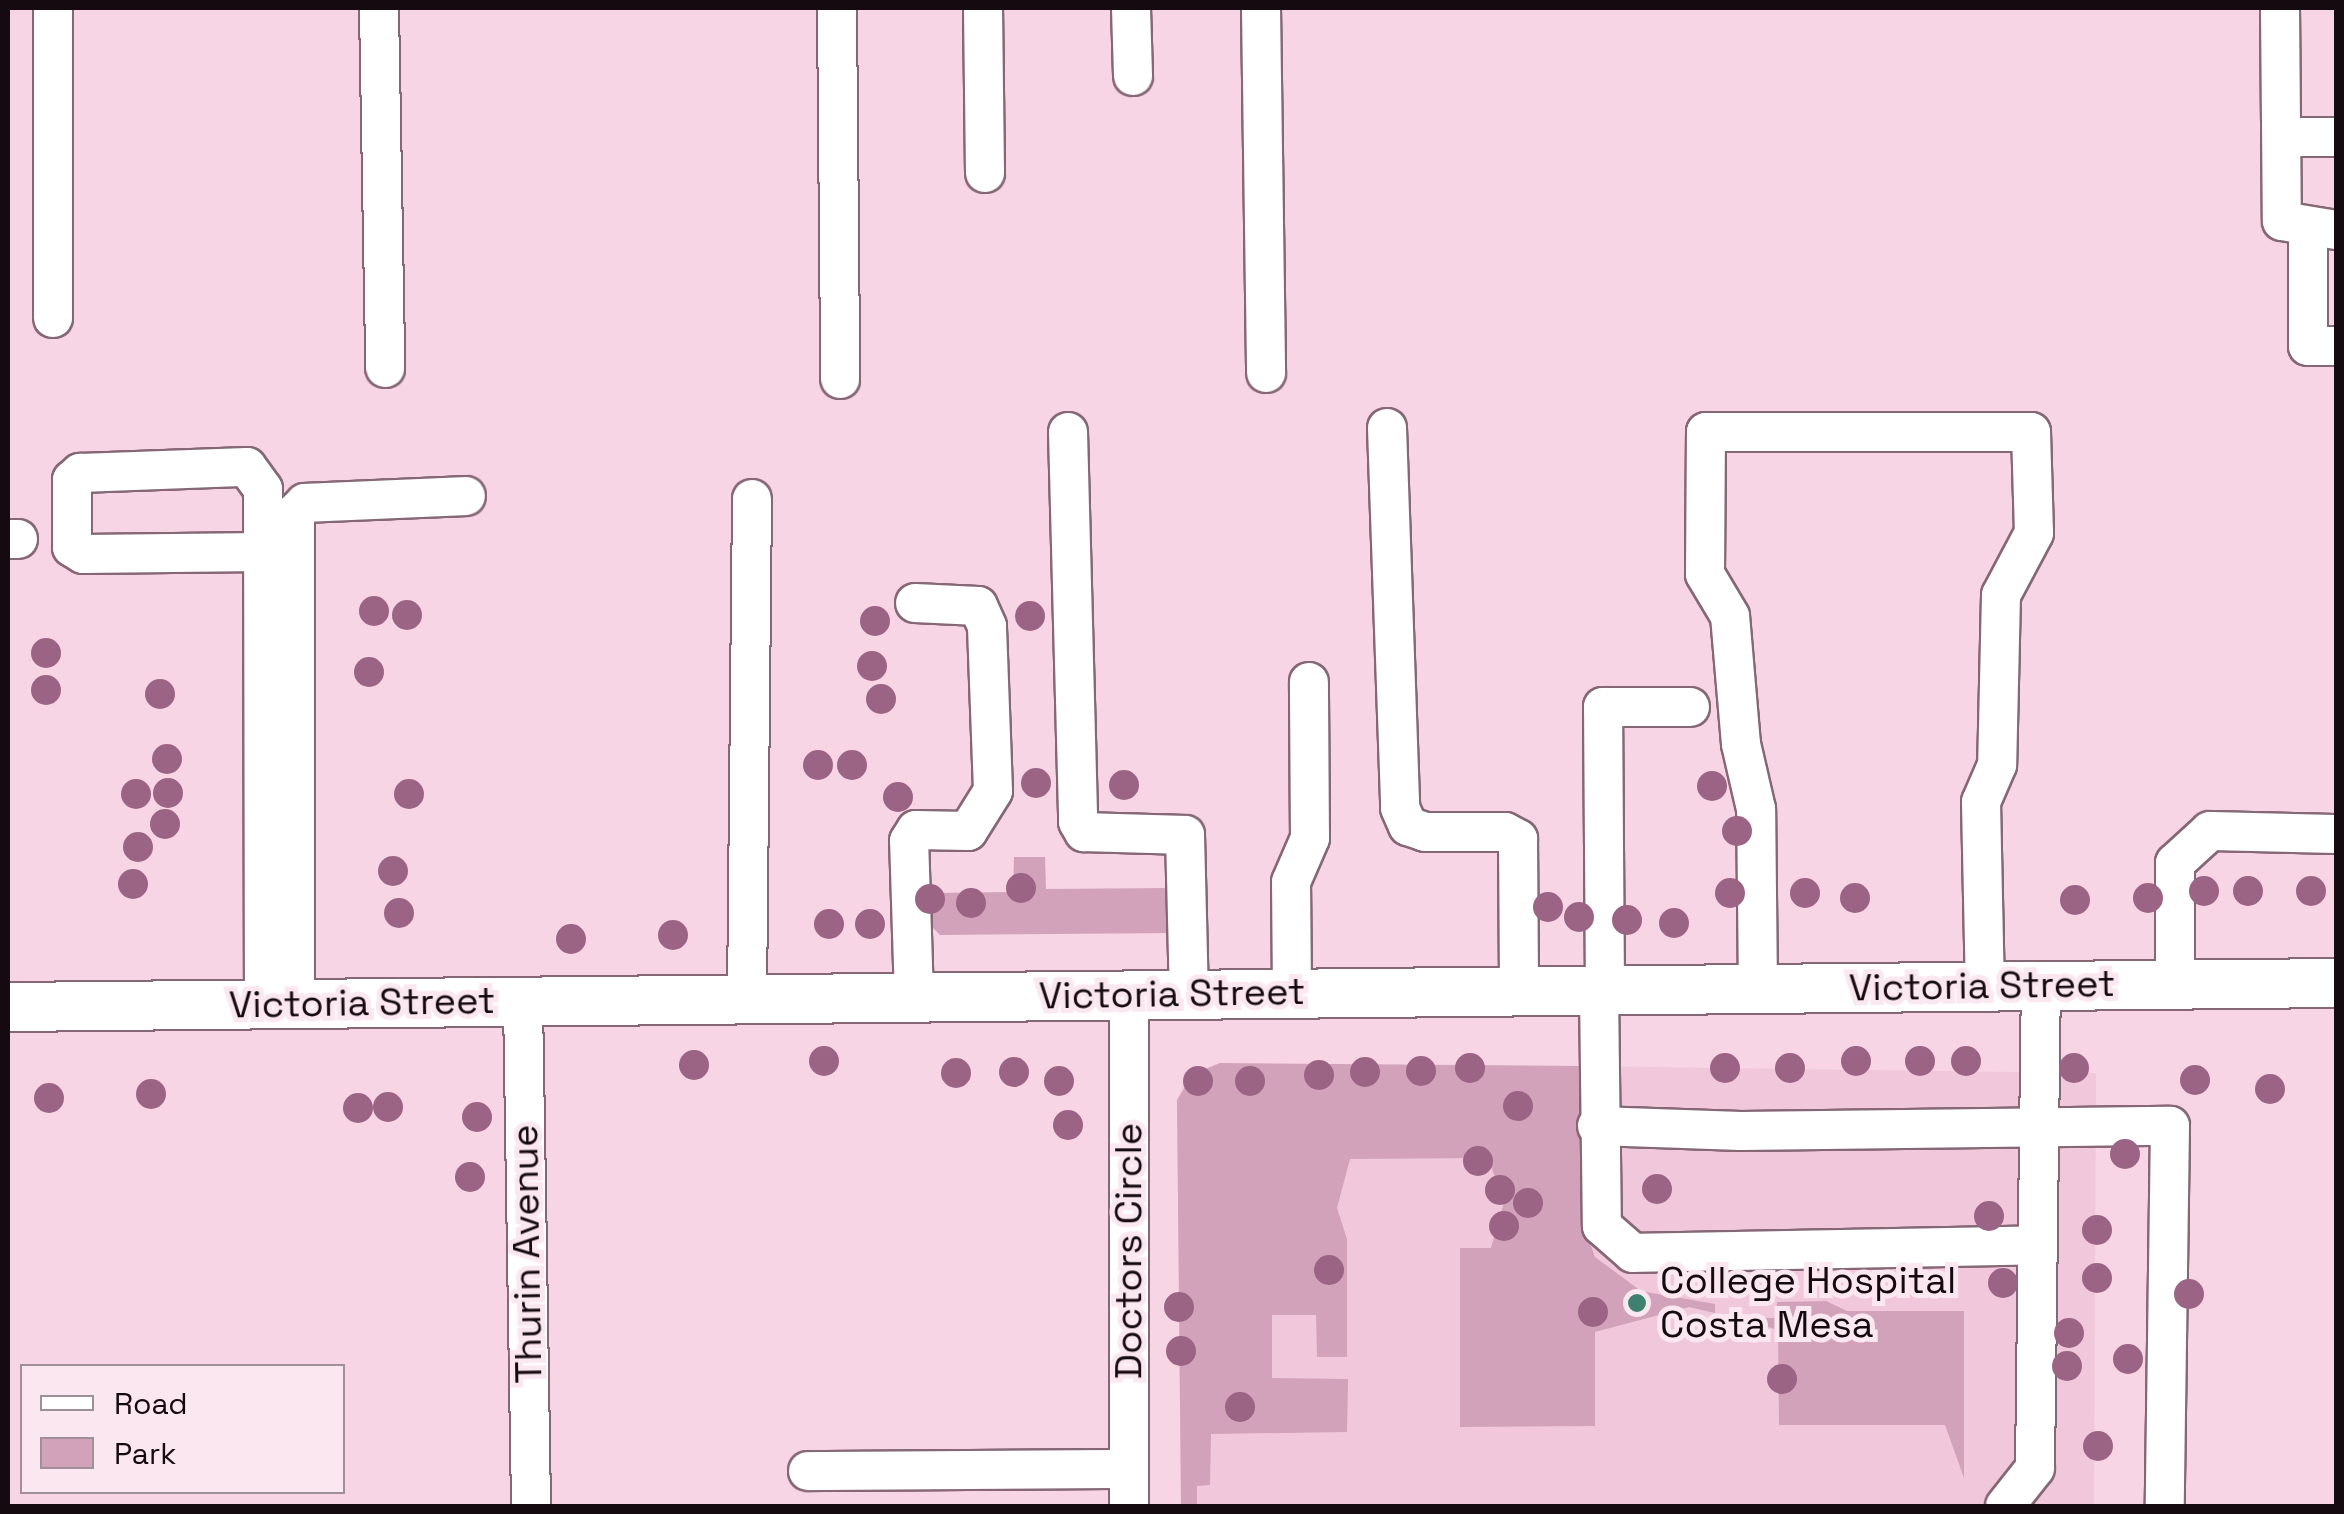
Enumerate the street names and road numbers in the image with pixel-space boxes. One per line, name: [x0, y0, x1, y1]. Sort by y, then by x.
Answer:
street label: Victoria Street: [1848, 961, 2116, 1011]
street label: Victoria Street: [1038, 969, 1306, 1019]
street label: Victoria Street: [228, 978, 496, 1028]
street label: Doctors Circle: [1106, 1123, 1152, 1379]
street label: Thurin Avenue: [502, 1124, 552, 1384]

